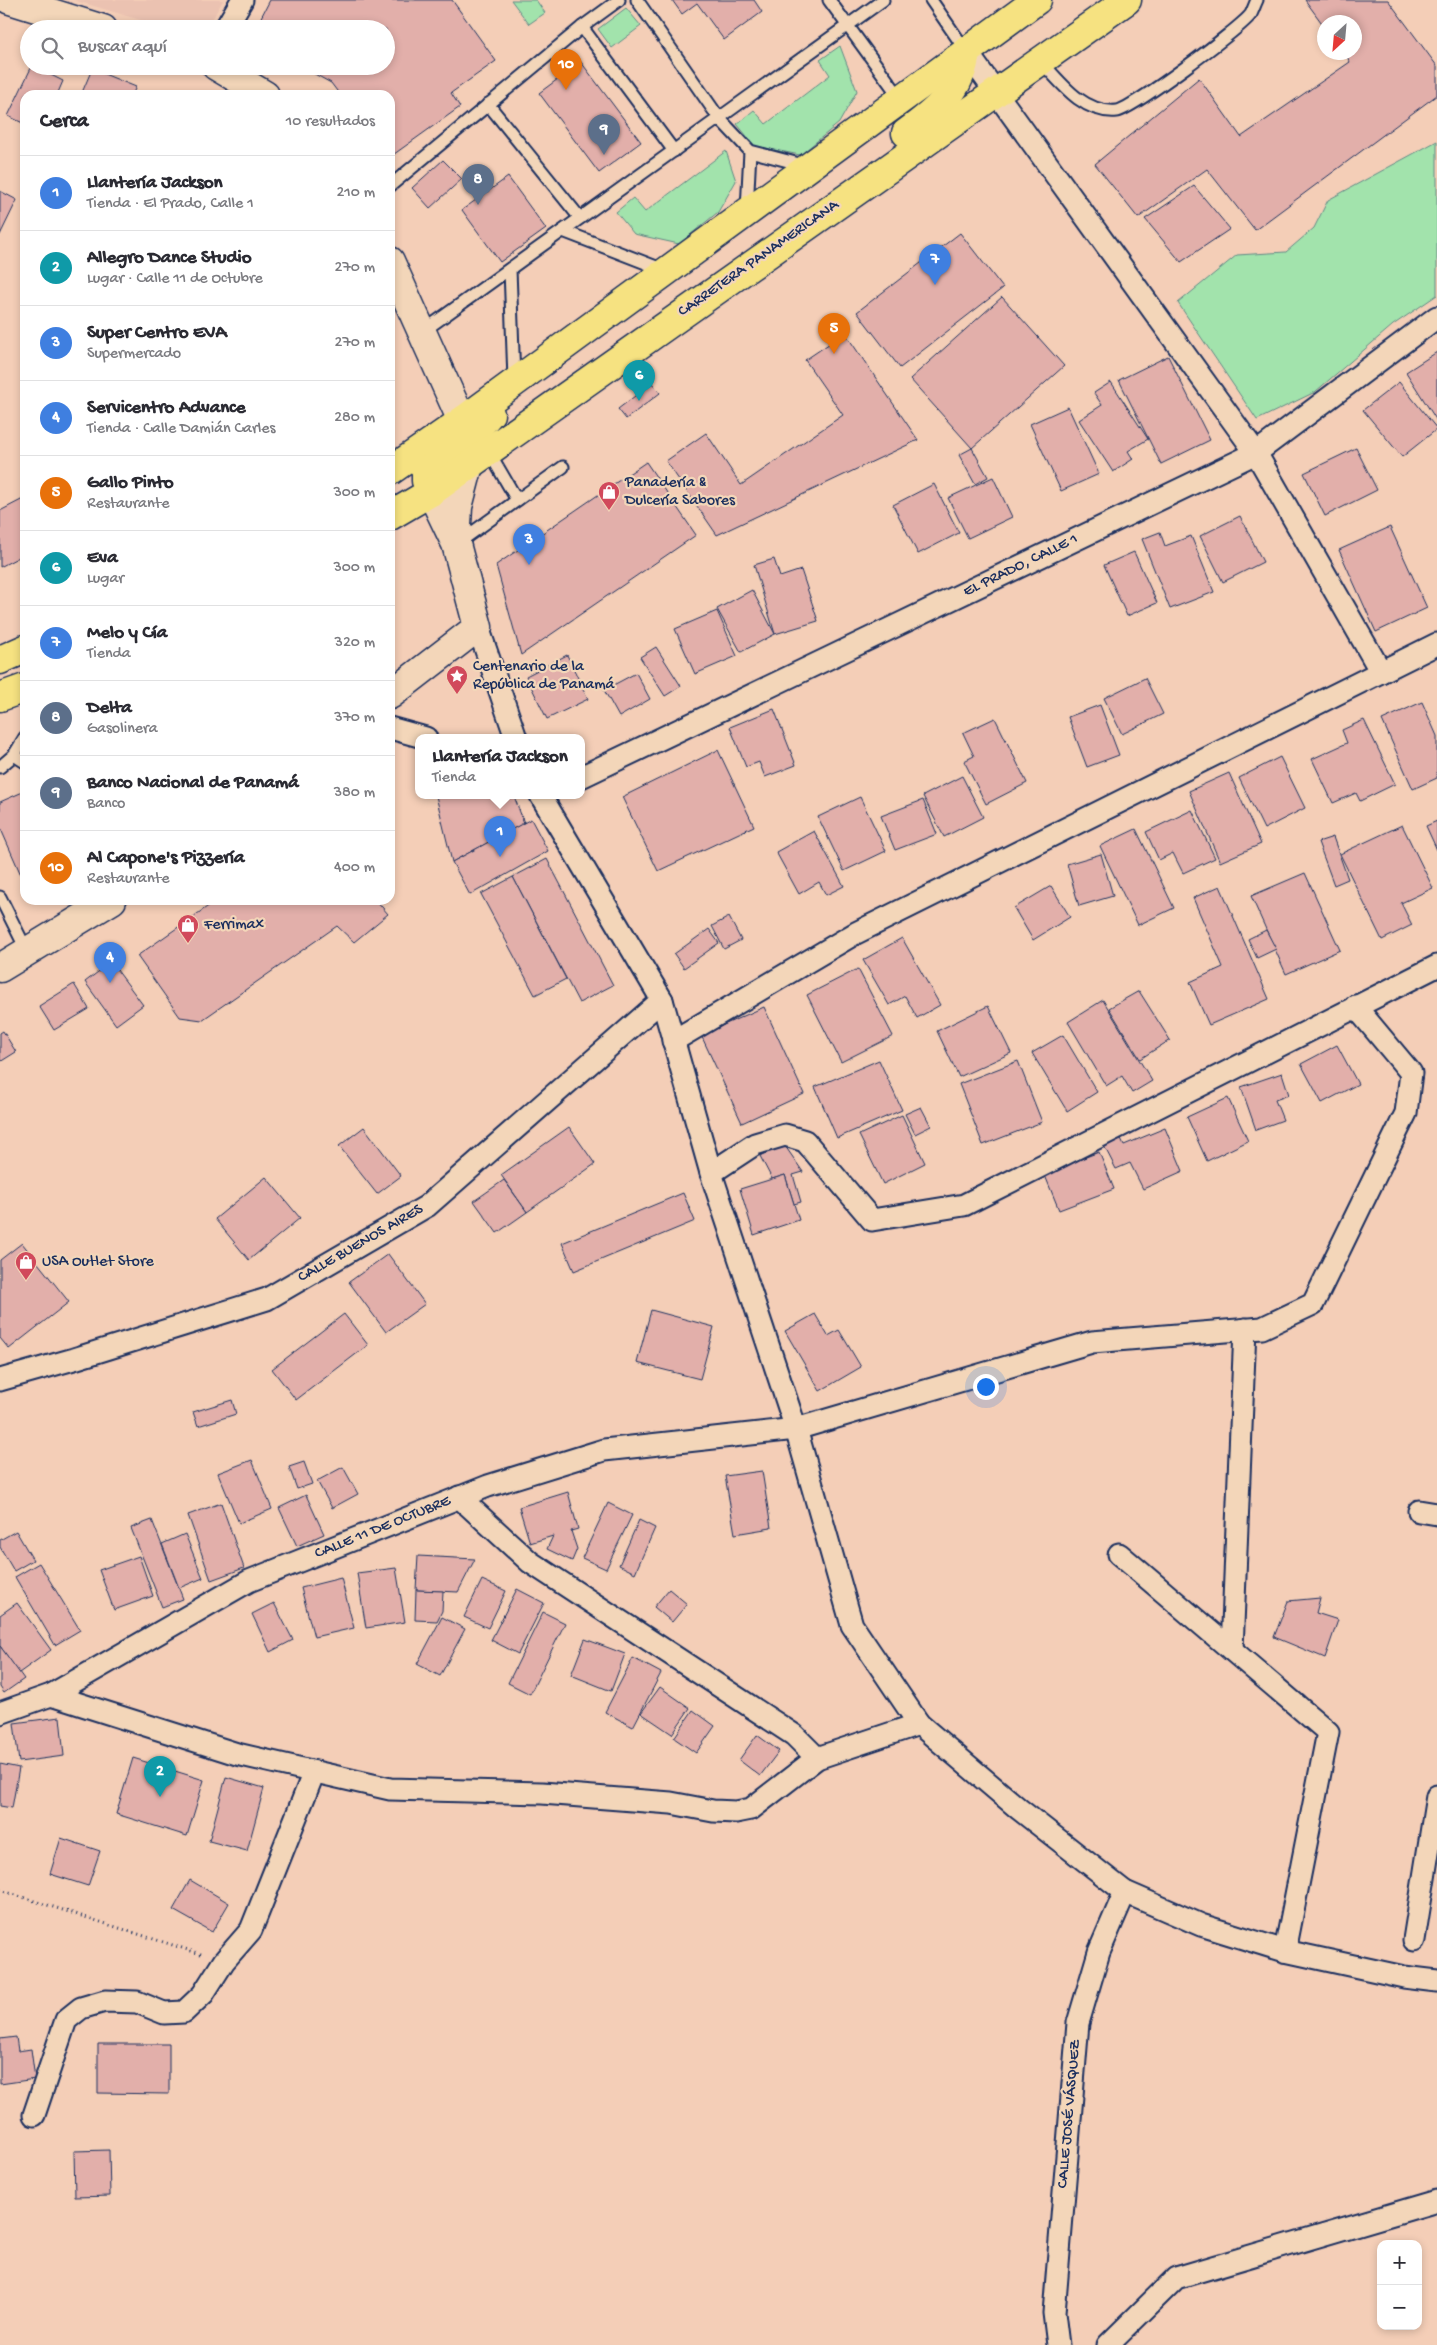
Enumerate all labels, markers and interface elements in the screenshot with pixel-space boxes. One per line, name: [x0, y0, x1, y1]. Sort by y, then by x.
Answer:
north arrow: [1317, 15, 1362, 60]
search box: [20, 20, 395, 75]
icon: search: [38, 34, 66, 62]
text: Buscar aquí: [78, 36, 167, 59]
pin: 10: [550, 49, 582, 90]
text: Cerca: [40, 110, 88, 135]
text: 10 resultados: [286, 113, 375, 132]
pin: 9: [588, 114, 620, 155]
pin: 8: [462, 164, 494, 205]
text: Llantería Jackson: [87, 172, 223, 195]
text: 1: [53, 184, 59, 203]
text: 210 m: [336, 184, 375, 203]
text: Tienda · El Prado, Calle 1: [87, 195, 254, 214]
street label: CARRETERA PANAMERICANA: [675, 195, 844, 322]
pin: 7: [919, 244, 951, 285]
text: Allegro Dance Studio: [87, 247, 252, 270]
text: 2: [52, 259, 60, 278]
text: 270 m: [335, 259, 375, 278]
text: Lugar · Calle 11 de Octubre: [87, 270, 263, 289]
pin: 5: [818, 313, 850, 354]
text: Super Centro EVA: [87, 322, 227, 345]
text: 3: [52, 334, 60, 353]
text: 270 m: [335, 334, 375, 353]
text: Supermercado: [87, 345, 181, 364]
pin: 6: [623, 360, 655, 401]
text: Servicentro Advance: [87, 397, 246, 420]
text: 4: [52, 409, 60, 428]
text: 280 m: [334, 409, 375, 428]
text: Tienda · Calle Damián Carles: [87, 420, 275, 439]
text: Gallo Pinto: [87, 472, 174, 495]
place label: Panadería & Dulcería Sabores: [624, 474, 736, 511]
shop icon: Panadería & Dulcería Sabores: [597, 480, 621, 511]
text: 5: [52, 484, 60, 503]
text: 300 m: [333, 484, 375, 503]
text: Restaurante: [87, 495, 169, 514]
pin: 3: [513, 524, 545, 565]
street label: EL PRADO, CALLE 1: [961, 530, 1081, 602]
text: Eva: [87, 547, 118, 570]
text: 6: [52, 559, 60, 578]
text: 300 m: [333, 559, 375, 578]
text: Lugar: [87, 570, 124, 589]
text: Melo y Cía: [87, 622, 167, 645]
text: 7: [52, 634, 60, 653]
text: 320 m: [335, 634, 375, 653]
text: Tienda: [87, 645, 131, 664]
place label: Centenario de la República de Panamá: [473, 658, 616, 695]
place icon: Centenario de la República de Panamá: [445, 664, 469, 695]
text: Delta: [87, 697, 132, 720]
text: 8: [52, 709, 60, 728]
text: 370 m: [334, 709, 375, 728]
text: Gasolinera: [87, 720, 158, 739]
popup: [415, 734, 585, 799]
text: Llantería Jackson: [432, 746, 568, 769]
text: Tienda: [432, 769, 476, 788]
text: Banco Nacional de Panamá: [87, 772, 299, 795]
text: 9: [52, 784, 60, 803]
text: 380 m: [334, 784, 375, 803]
text: Banco: [87, 795, 125, 814]
pin: 1: [484, 816, 516, 857]
text: Al Capone's Pizzería: [87, 847, 245, 870]
text: 10: [48, 859, 64, 878]
text: 400 m: [334, 859, 375, 878]
text: Restaurante: [87, 870, 169, 889]
shop icon: Ferrimax: [176, 913, 200, 944]
place label: Ferrimax: [203, 916, 264, 935]
pin: 4: [94, 942, 126, 983]
street label: CALLE BUENOS AIRES: [295, 1200, 427, 1288]
shop icon: USA Outlet Store: [14, 1250, 38, 1281]
place label: USA Outlet Store: [42, 1253, 155, 1272]
your location: [973, 1374, 999, 1400]
street label: CALLE 11 DE OCTUBRE: [312, 1492, 455, 1564]
pin: 2: [144, 1756, 176, 1797]
street label: CALLE JOSÉ VÁSQUEZ: [1053, 2038, 1086, 2189]
map controls: [1377, 2240, 1422, 2330]
button: +: [1377, 2240, 1422, 2285]
button: −: [1377, 2285, 1422, 2330]

